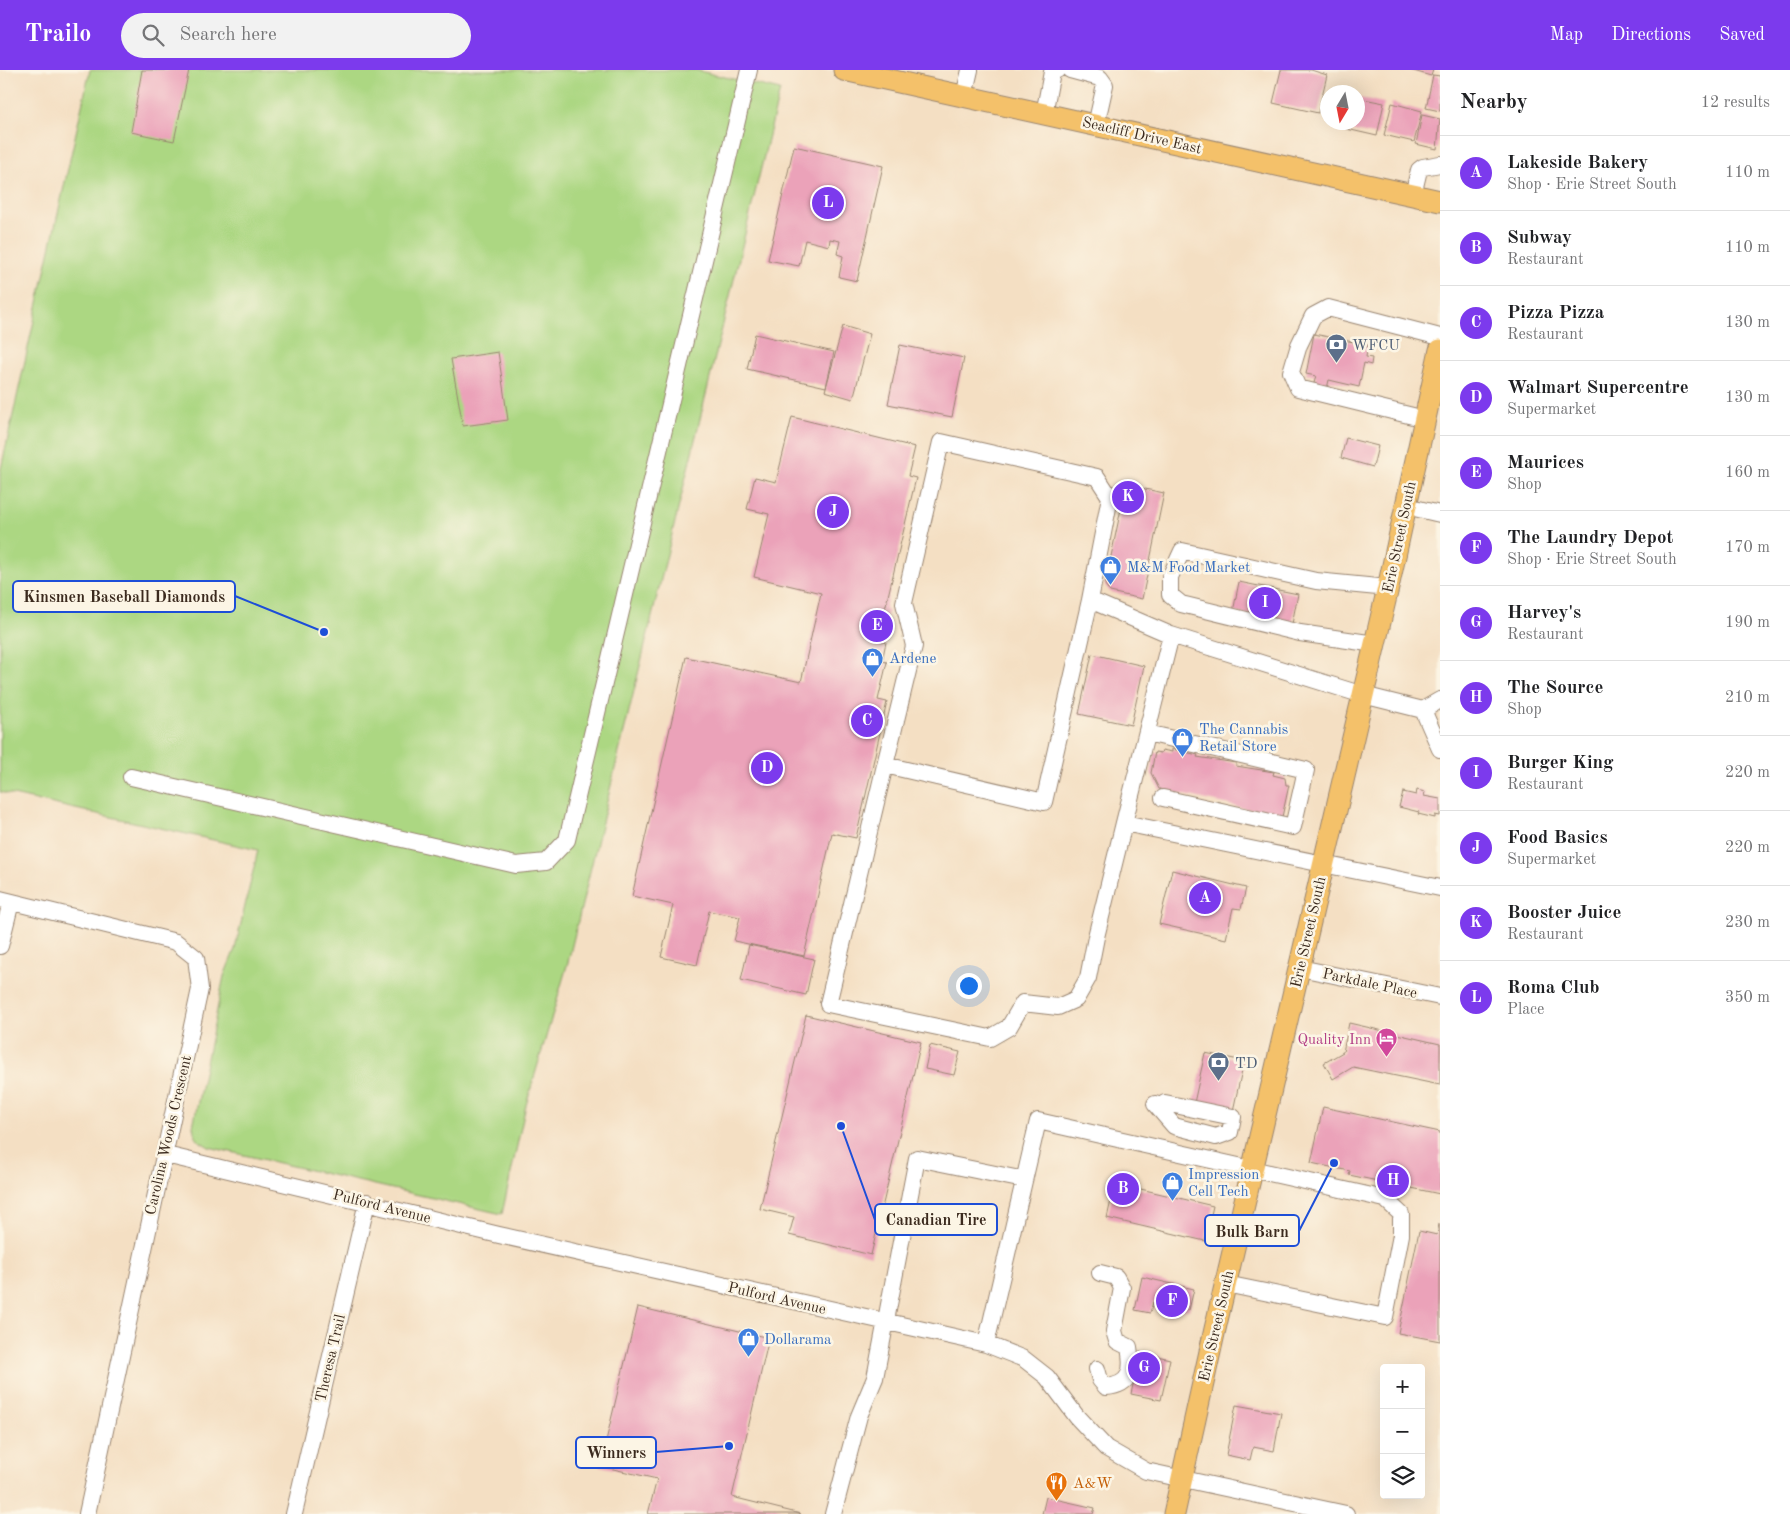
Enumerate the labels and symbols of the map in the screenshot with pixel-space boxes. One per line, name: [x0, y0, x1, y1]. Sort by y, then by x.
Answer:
north arrow: [1320, 85, 1365, 130]
street label: Seacliff Drive East: [1080, 115, 1203, 158]
pin: L: [812, 184, 844, 222]
bank icon: WFCU: [1324, 333, 1348, 364]
place label: WFCU: [1352, 339, 1400, 354]
pin: K: [1112, 478, 1144, 516]
street label: Erie Street South: [1381, 480, 1420, 595]
pin: J: [817, 493, 849, 531]
shop icon: M&M Food Market: [1099, 555, 1123, 586]
place label: M&M Food Market: [1127, 561, 1250, 576]
callout: Kinsmen Baseball Diamonds: [13, 581, 235, 612]
pin: I: [1249, 584, 1281, 622]
text: Kinsmen Baseball Diamonds: [23, 590, 225, 606]
pin: E: [861, 607, 893, 645]
shop icon: Ardene: [861, 646, 885, 677]
place label: Ardene: [889, 652, 936, 667]
pin: C: [851, 702, 883, 740]
place label: The Cannabis Retail Store: [1199, 723, 1288, 755]
shop icon: The Cannabis Retail Store: [1171, 726, 1195, 757]
pin: D: [751, 749, 783, 787]
street label: Erie Street South: [1289, 875, 1330, 989]
pin: A: [1189, 879, 1221, 917]
street label: Parkdale Place: [1321, 967, 1418, 1002]
your location: [956, 973, 982, 999]
hotel icon: Quality Inn: [1375, 1027, 1399, 1058]
place label: Quality Inn: [1297, 1033, 1371, 1048]
bank icon: TD: [1207, 1051, 1231, 1082]
street label: Carolina Woods Crescent: [144, 1054, 195, 1217]
place label: TD: [1235, 1057, 1257, 1072]
pin: H: [1377, 1162, 1409, 1200]
place label: Impression Cell Tech: [1188, 1168, 1259, 1200]
pin: B: [1107, 1170, 1139, 1208]
shop icon: Impression Cell Tech: [1160, 1171, 1184, 1202]
street label: Pulford Avenue: [331, 1188, 432, 1227]
callout: Canadian Tire: [875, 1204, 997, 1235]
text: Canadian Tire: [885, 1213, 987, 1229]
callout: Bulk Barn: [1205, 1215, 1299, 1246]
text: Bulk Barn: [1215, 1225, 1289, 1241]
street label: Erie Street South: [1197, 1269, 1238, 1383]
street label: Pulford Avenue: [726, 1281, 827, 1318]
pin: F: [1156, 1282, 1188, 1320]
street label: Theresa Trail: [314, 1313, 349, 1404]
shop icon: Dollarama: [736, 1327, 760, 1358]
place label: Dollarama: [764, 1333, 832, 1348]
pin: G: [1128, 1349, 1160, 1387]
callout: Winners: [576, 1437, 656, 1468]
text: Winners: [586, 1446, 646, 1462]
restaurant icon: A&W: [1045, 1471, 1069, 1502]
place label: A&W: [1073, 1477, 1112, 1492]

